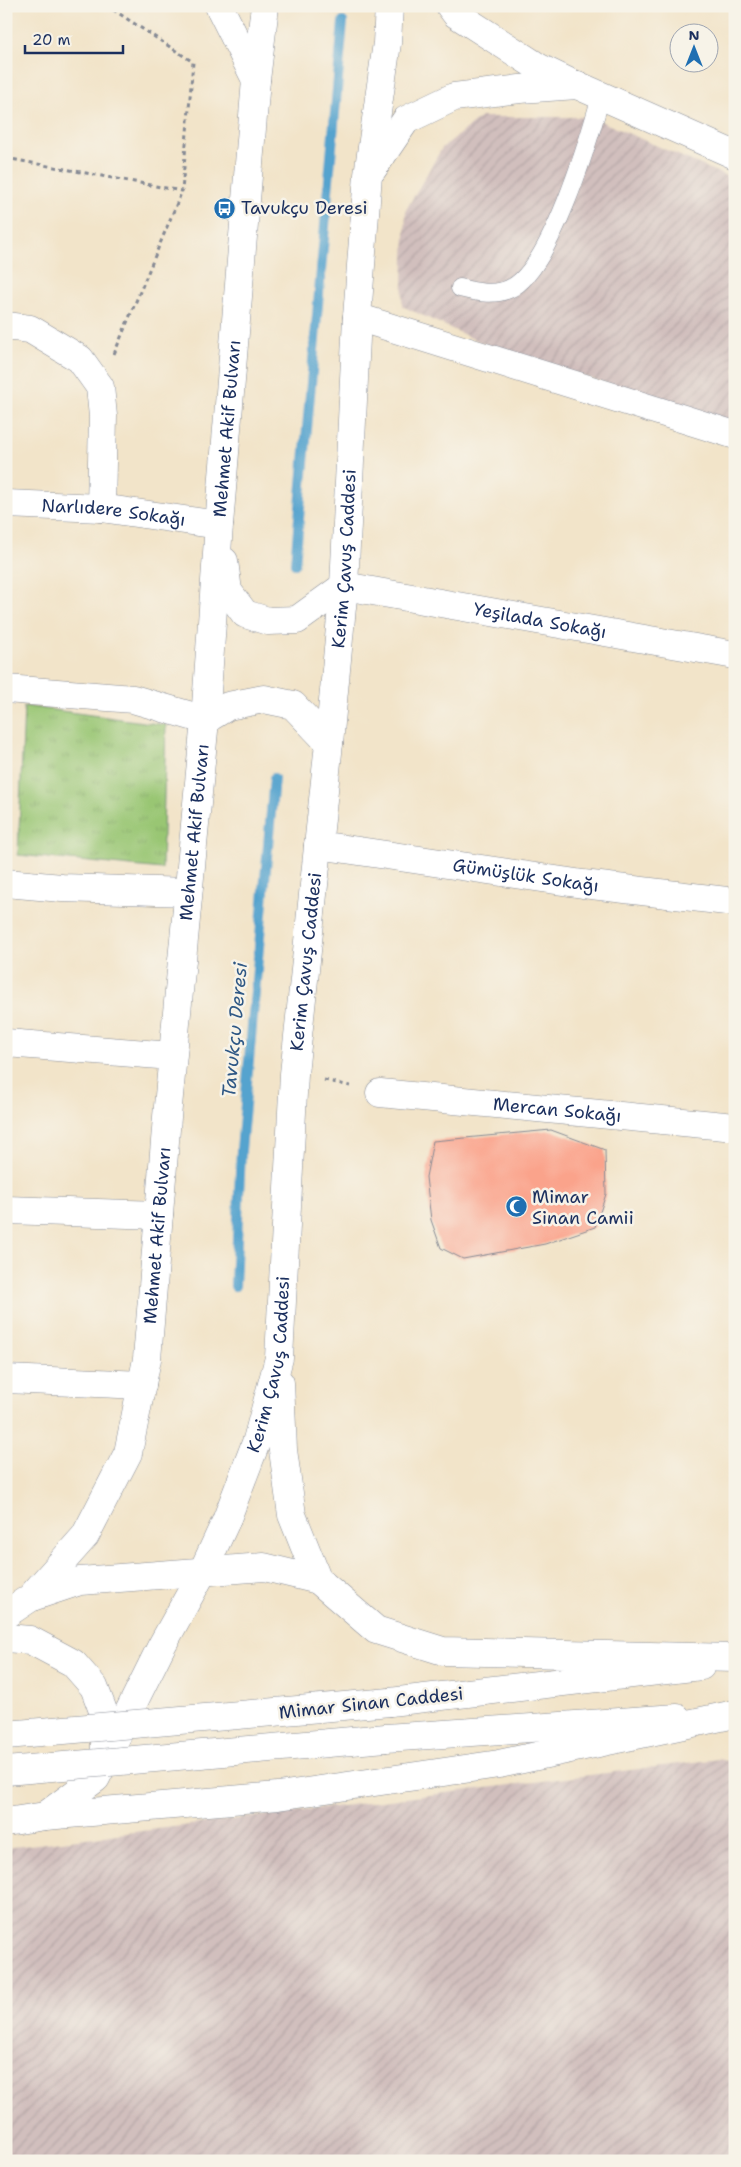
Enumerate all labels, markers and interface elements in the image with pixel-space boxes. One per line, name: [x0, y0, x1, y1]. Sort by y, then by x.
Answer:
scale bar: [25, 22, 122, 54]
north arrow: [668, 22, 718, 72]
text: N: [688, 26, 700, 44]
text: 20 m: [32, 30, 71, 50]
bus stop icon: Tavukçu Deresi: [213, 196, 237, 220]
place label: Tavukçu Deresi: [241, 196, 368, 220]
street label: Mehmet Akif Bulvarı: [208, 339, 246, 518]
street label: Kerim Çavuş Caddesi: [326, 469, 362, 649]
street label: Narlıdere Sokağı: [41, 494, 187, 532]
street label: Yeşilada Sokağı: [471, 597, 608, 644]
street label: Mehmet Akif Bulvarı: [174, 743, 215, 922]
street label: Gümüşlük Sokağı: [451, 853, 600, 898]
street label: Kerim Çavuş Caddesi: [284, 871, 327, 1052]
water label: Tavukçu Deresi: [216, 961, 253, 1099]
street label: Mercan Sokağı: [492, 1092, 622, 1128]
street label: Mehmet Akif Bulvarı: [138, 1146, 176, 1325]
place label: Mimar Sinan Camii: [532, 1185, 634, 1230]
mosque icon: Mimar Sinan Camii: [504, 1195, 528, 1219]
street label: Kerim Çavuş Caddesi: [241, 1275, 295, 1456]
street label: Mimar Sinan Caddesi: [278, 1681, 464, 1725]

